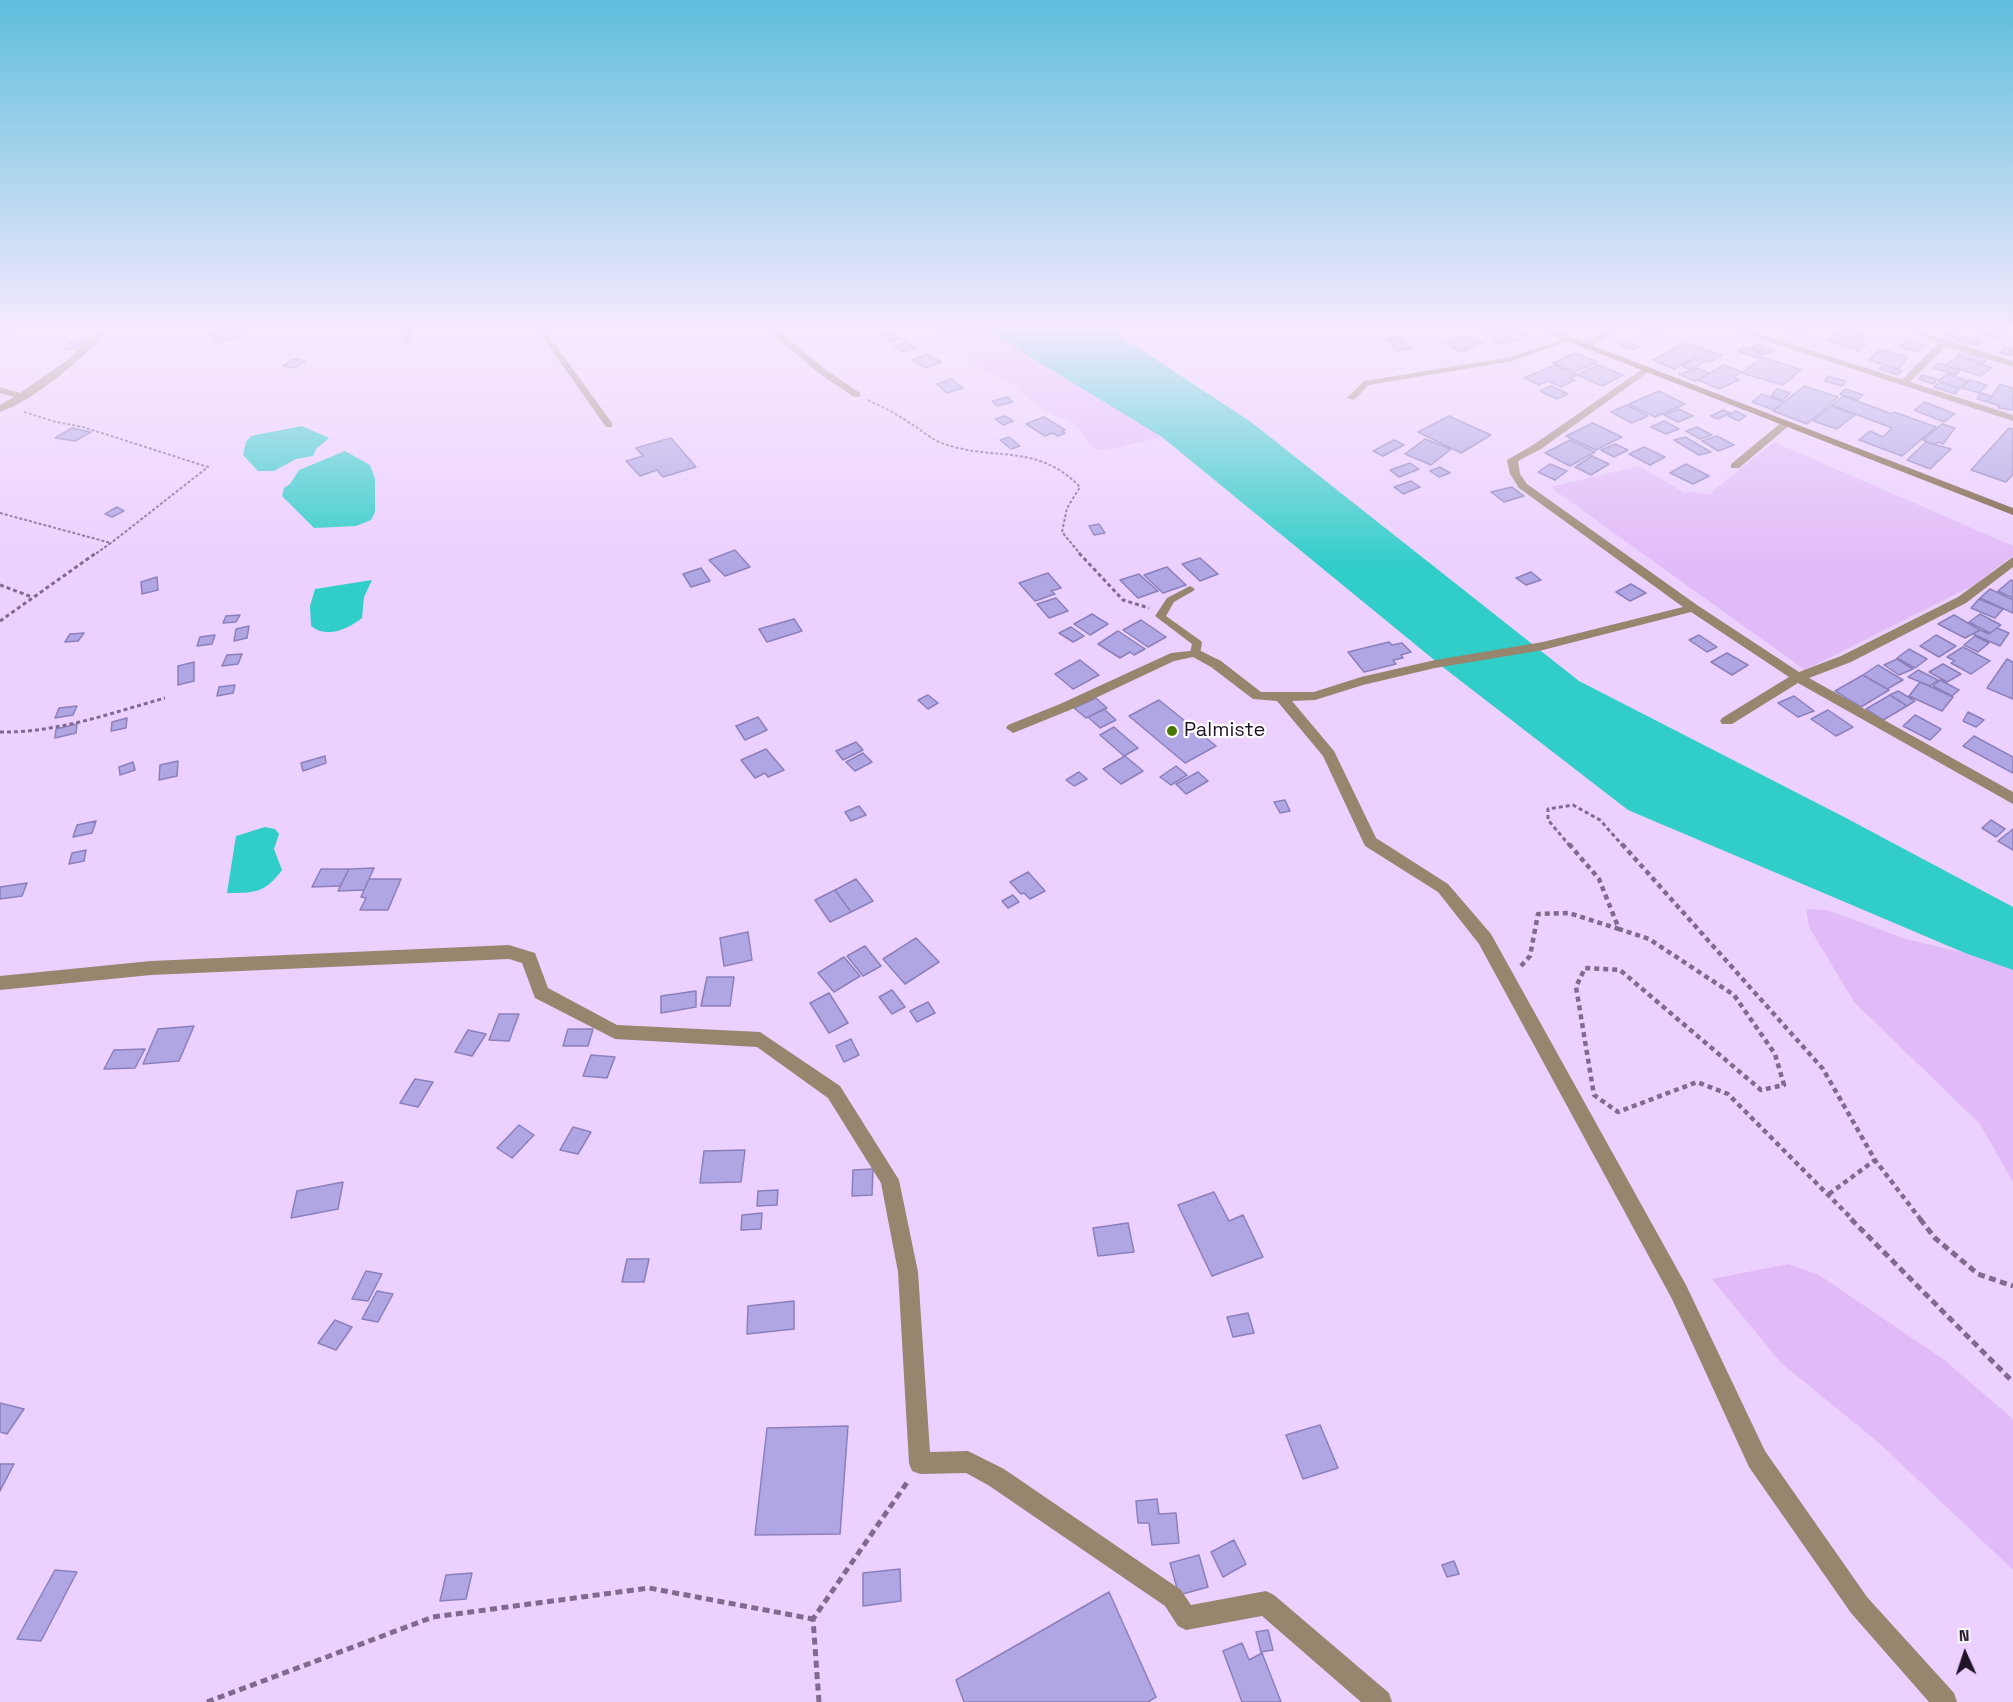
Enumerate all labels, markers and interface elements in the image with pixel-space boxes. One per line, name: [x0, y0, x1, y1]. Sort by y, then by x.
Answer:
place label: Palmiste: [1184, 719, 1265, 743]
marker: Palmiste: [1165, 724, 1179, 738]
north arrow: [1935, 1624, 1995, 1684]
text: N: [1958, 1625, 1970, 1646]

